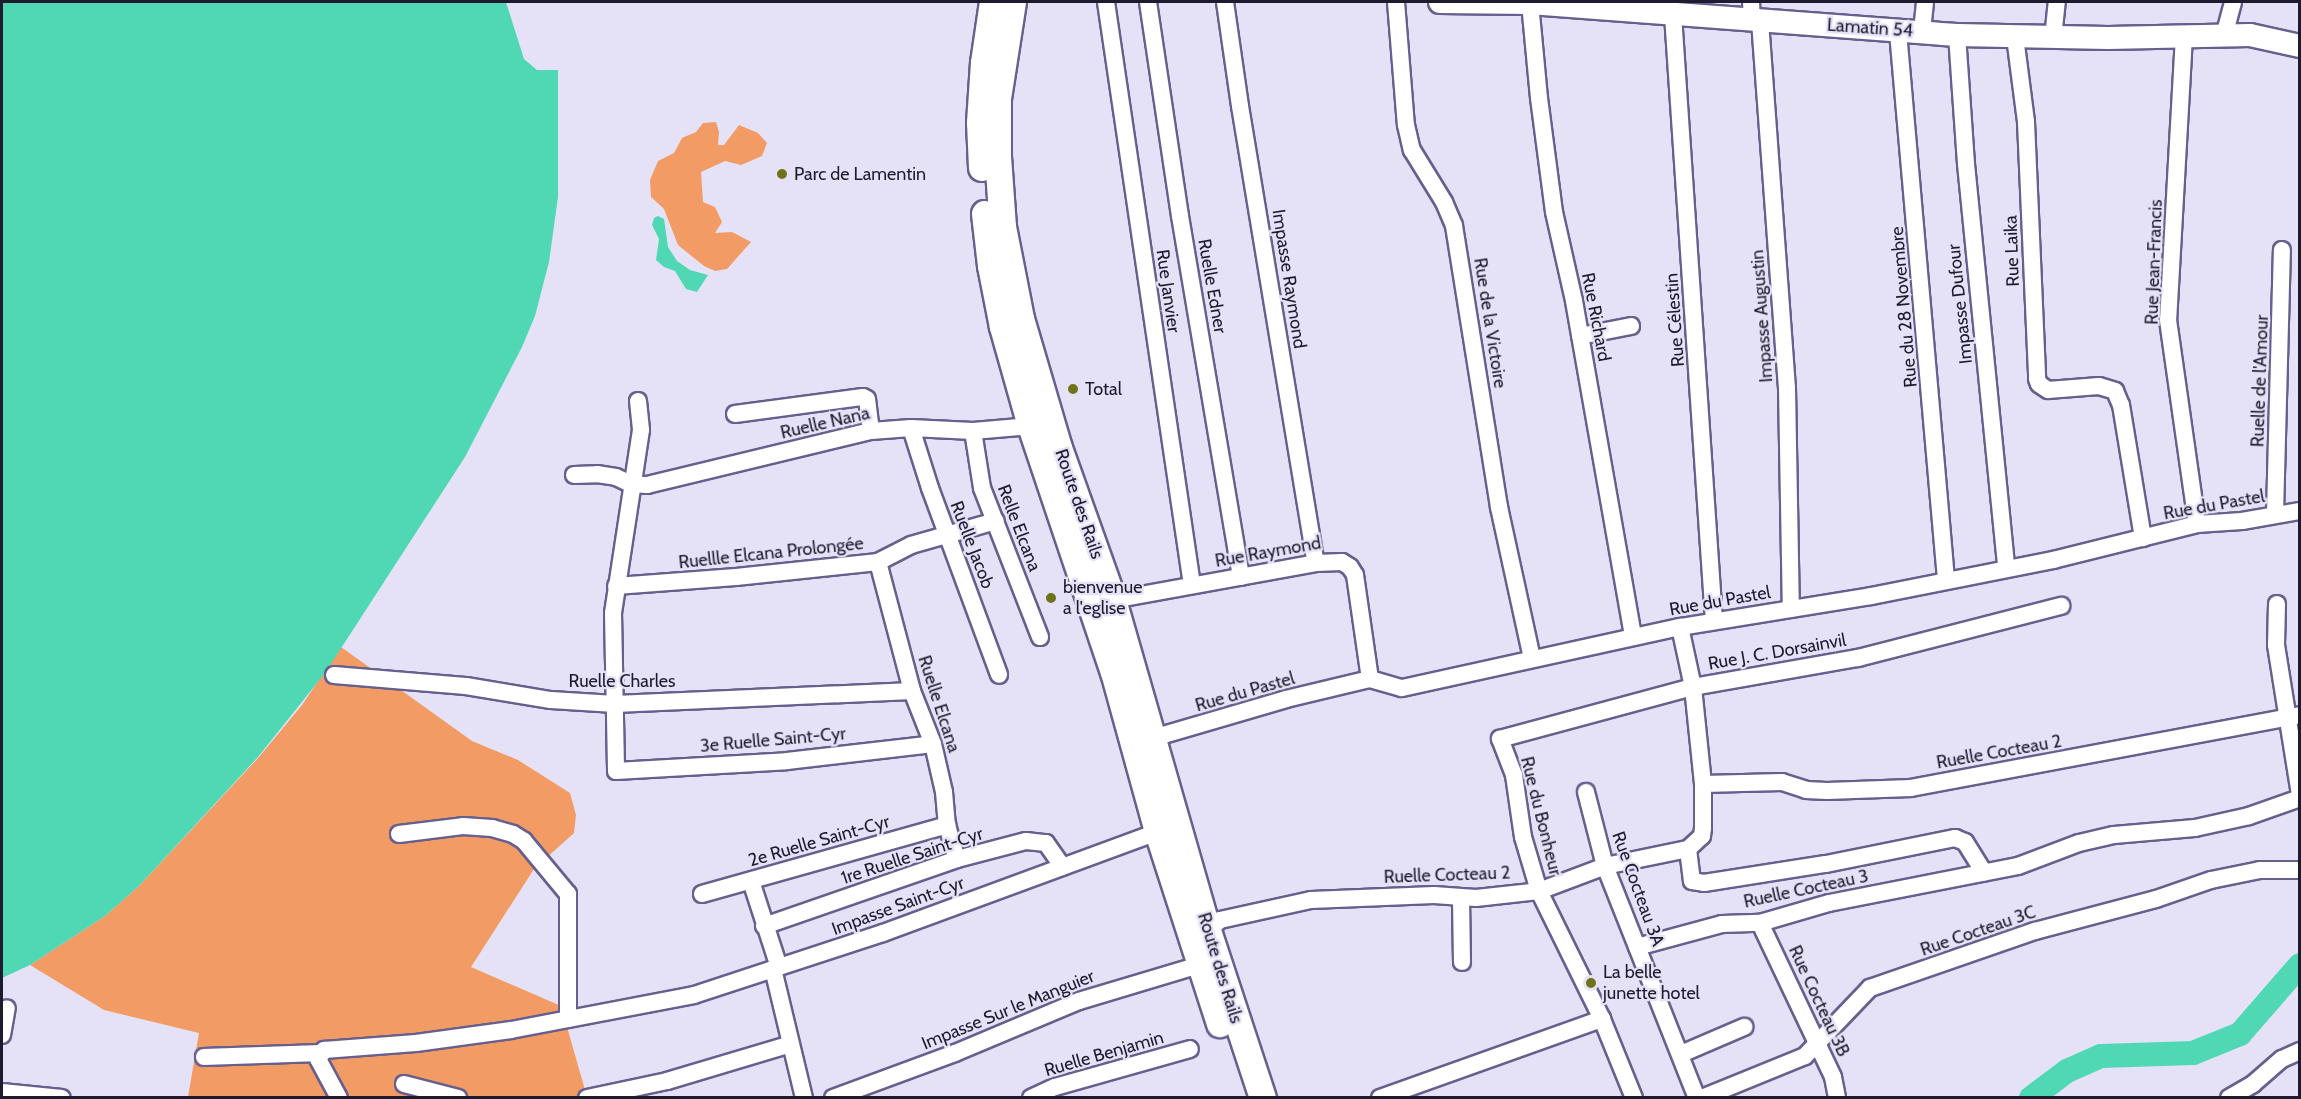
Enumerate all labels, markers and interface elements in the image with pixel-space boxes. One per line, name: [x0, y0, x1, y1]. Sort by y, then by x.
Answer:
street label: Lamatin 54: [1826, 14, 1914, 42]
place label: Parc de Lamentin: [794, 163, 926, 185]
marker: Parc de Lamentin: [775, 167, 789, 181]
street label: Rue Jean-Francis: [2141, 199, 2167, 325]
street label: Impasse Raymond: [1267, 208, 1311, 350]
street label: Rue Laika: [2000, 215, 2024, 287]
street label: Rue du 28 Novembre: [1886, 226, 1922, 388]
street label: Ruelle Edner: [1193, 237, 1231, 335]
street label: Impasse Dufour: [1943, 243, 1977, 365]
street label: Rue Janvier: [1151, 248, 1185, 334]
street label: Impasse Augustin: [1747, 249, 1777, 383]
street label: Rue de la Victoire: [1469, 256, 1511, 390]
street label: Rue Richard: [1577, 271, 1615, 363]
street label: Rue Célestin: [1661, 272, 1689, 368]
street label: Ruelle de l'Amour: [2247, 314, 2273, 448]
place label: Total: [1085, 378, 1122, 400]
marker: Total: [1066, 382, 1080, 396]
street label: Ruelle Nana: [778, 402, 872, 444]
street label: Route des Rails: [1050, 446, 1108, 562]
street label: Relle Elcana: [993, 482, 1045, 574]
street label: Rue du Pastel: [2162, 485, 2266, 525]
street label: Ruelle Jacob: [945, 498, 999, 592]
street label: Rue Raymond: [1213, 532, 1323, 572]
street label: Ruellle Elcana Prolongée: [677, 533, 865, 573]
place label: bienvenue a l'eglise: [1063, 577, 1142, 620]
street label: Rue du Pastel: [1668, 581, 1772, 621]
marker: bienvenue a l'eglise: [1044, 591, 1058, 605]
street label: Rue J. C. Dorsainvil: [1706, 629, 1848, 675]
street label: Ruelle Elcana: [913, 653, 965, 755]
street label: Rue du Pastel: [1193, 668, 1297, 716]
street label: Ruelle Charles: [569, 670, 675, 692]
street label: 3e Ruelle Saint-Cyr: [699, 723, 847, 757]
street label: Ruelle Cocteau 2: [1935, 730, 2063, 774]
street label: Rue du Bonheur: [1516, 754, 1566, 878]
street label: 2e Ruelle Saint-Cyr: [746, 810, 892, 872]
street label: 1re Ruelle Saint-Cyr: [838, 823, 986, 889]
street label: Rue Cocteau 3A: [1607, 829, 1669, 949]
street label: Ruelle Cocteau 2: [1383, 862, 1511, 888]
street label: Ruelle Cocteau 3: [1742, 865, 1870, 913]
street label: Impasse Saint-Cyr: [829, 872, 967, 940]
street label: Rue Cocteau 3C: [1918, 901, 2038, 961]
street label: Route des Rails: [1193, 910, 1247, 1026]
street label: Rue Cocteau 3B: [1784, 942, 1854, 1060]
place label: La belle junette hotel: [1603, 962, 1700, 1004]
street label: Impasse Sur le Manguier: [918, 965, 1098, 1055]
marker: La belle junette hotel: [1584, 976, 1598, 990]
street label: Ruelle Benjamin: [1042, 1027, 1166, 1081]

